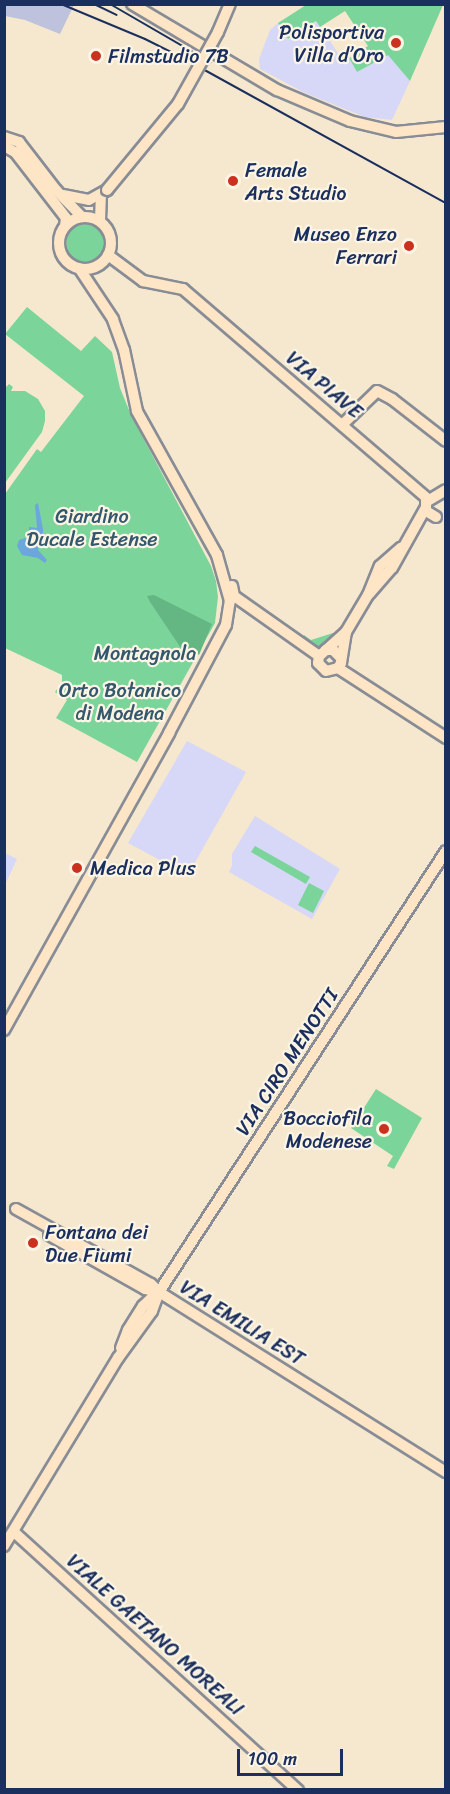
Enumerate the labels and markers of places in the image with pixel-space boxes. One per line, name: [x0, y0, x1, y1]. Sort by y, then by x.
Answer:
place label: Polisportiva Villa d’Oro: [279, 20, 384, 67]
marker: Polisportiva Villa d’Oro: [389, 36, 403, 50]
place label: Filmstudio 7B: [108, 44, 229, 68]
marker: Filmstudio 7B: [89, 49, 103, 63]
place label: Female Arts Studio: [245, 158, 346, 205]
marker: Female Arts Studio: [226, 174, 240, 188]
place label: Museo Enzo Ferrari: [294, 222, 397, 269]
marker: Museo Enzo Ferrari: [402, 239, 416, 253]
place label: Medica Plus: [90, 856, 196, 880]
marker: Medica Plus: [68, 859, 86, 877]
place label: Bocciofila Modenese: [283, 1106, 372, 1153]
marker: Bocciofila Modenese: [377, 1122, 391, 1136]
place label: Fontana dei Due Fiumi: [45, 1220, 148, 1267]
marker: Fontana dei Due Fiumi: [26, 1236, 40, 1250]

